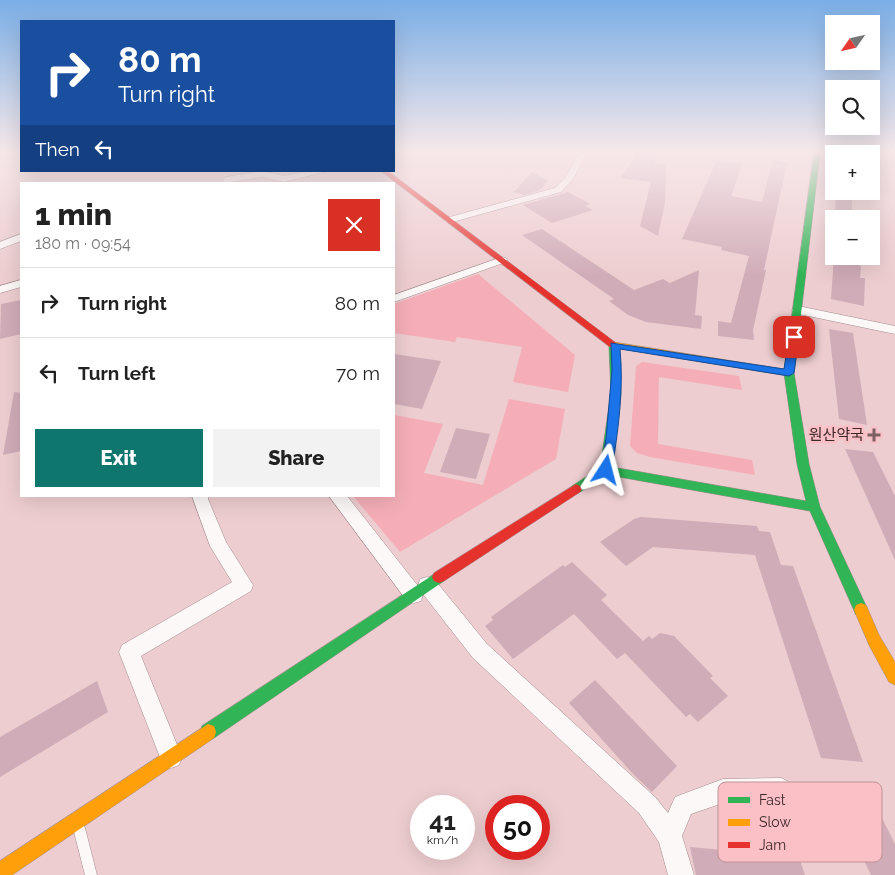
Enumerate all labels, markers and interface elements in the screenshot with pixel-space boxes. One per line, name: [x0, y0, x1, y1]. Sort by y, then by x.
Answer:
north arrow: [825, 15, 880, 70]
map controls: [825, 15, 880, 265]
text: 80 m: [118, 39, 202, 80]
icon: right: [35, 40, 100, 105]
button: search: [825, 80, 880, 135]
text: Turn right: [118, 81, 215, 107]
icon: left: [90, 135, 118, 163]
text: Then: [35, 138, 80, 160]
button: +: [825, 145, 880, 200]
text: 1 min: [35, 197, 112, 232]
button: close: [328, 199, 380, 251]
button: −: [825, 210, 880, 265]
text: 180 m · 09:54: [35, 234, 131, 253]
icon: right: [35, 289, 63, 317]
text: Turn right: [78, 292, 167, 314]
text: 80 m: [335, 292, 380, 314]
pin: [773, 316, 815, 358]
icon: arrive: [780, 323, 808, 351]
icon: left: [35, 359, 63, 387]
text: Turn left: [78, 362, 155, 384]
text: 70 m: [336, 362, 380, 384]
place label: 원산약국: [809, 426, 864, 444]
button: Exit: [35, 429, 203, 487]
button: Share: [213, 429, 380, 487]
marker: 원산약국: [868, 429, 880, 441]
position arrow: [579, 443, 631, 495]
legend: [718, 782, 882, 862]
text: Fast: [759, 792, 786, 808]
speed limit sign: 50: [485, 795, 550, 860]
text: 41: [429, 806, 456, 836]
text: Slow: [759, 814, 791, 830]
text: km/h: [427, 833, 458, 847]
text: Jam: [759, 837, 786, 853]

